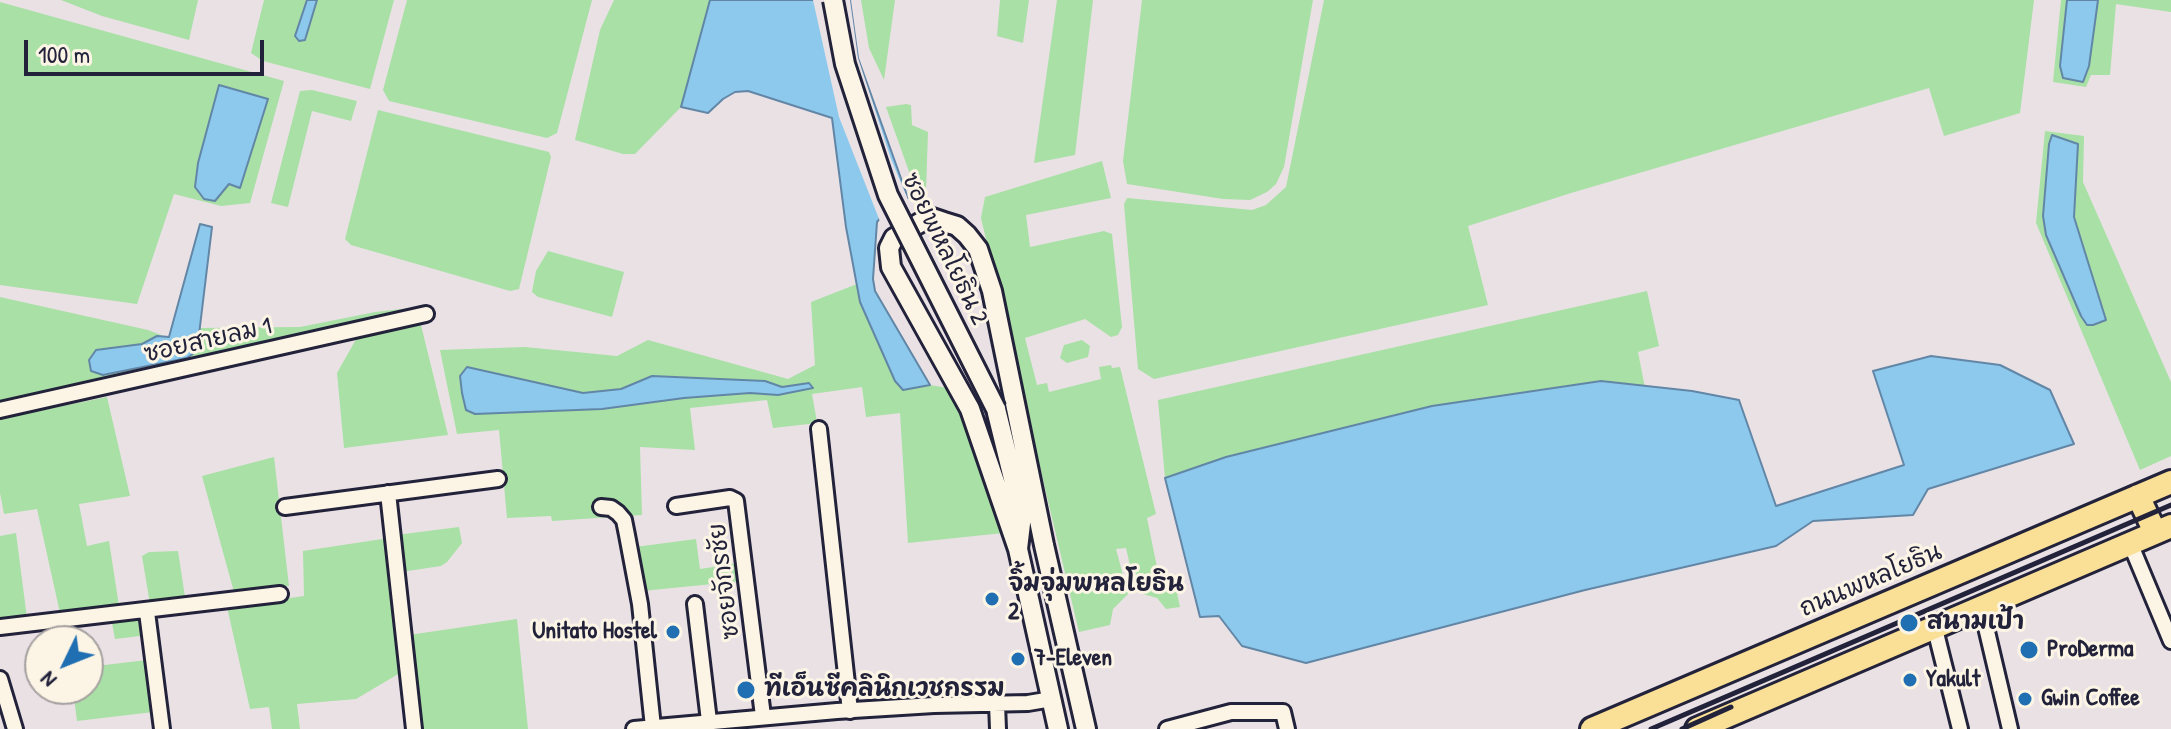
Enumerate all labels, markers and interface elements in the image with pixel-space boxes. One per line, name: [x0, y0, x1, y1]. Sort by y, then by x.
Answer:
scale bar: [28, 24, 268, 74]
text: 100 m: [38, 38, 90, 70]
street label: ซอยพหลโยธิน 2: [895, 168, 993, 330]
street label: ซอยสายลม 1: [141, 312, 275, 370]
street label: ซอยจักรชัย: [704, 521, 746, 641]
street label: ถนนพหลโยธิน: [1796, 538, 1946, 624]
place label: จิ้มจุ่มพหลโยธิน 2: [1008, 571, 1184, 627]
marker: จิ้มจุ่มพหลโยธิน 2: [983, 590, 1001, 608]
place label: สนามเป้า: [1927, 609, 2024, 637]
marker: สนามเป้า: [1898, 612, 1920, 634]
place label: Unitato Hostel: [532, 618, 657, 646]
marker: Unitato Hostel: [664, 623, 682, 641]
north arrow: [24, 625, 104, 705]
place label: ProDerma: [2047, 636, 2133, 664]
marker: ProDerma: [2018, 639, 2040, 661]
place label: 7-Eleven: [1034, 645, 1112, 673]
marker: 7-Eleven: [1009, 650, 1027, 668]
text: N: [33, 665, 63, 695]
place label: Yakult: [1926, 666, 1980, 694]
marker: Yakult: [1901, 671, 1919, 689]
place label: ทีเอ็นซีคลินิกเวชกรรม: [764, 676, 1005, 704]
marker: ทีเอ็นซีคลินิกเวชกรรม: [735, 679, 757, 701]
place label: Gwin Coffee: [2041, 685, 2140, 713]
marker: Gwin Coffee: [2016, 690, 2034, 708]

